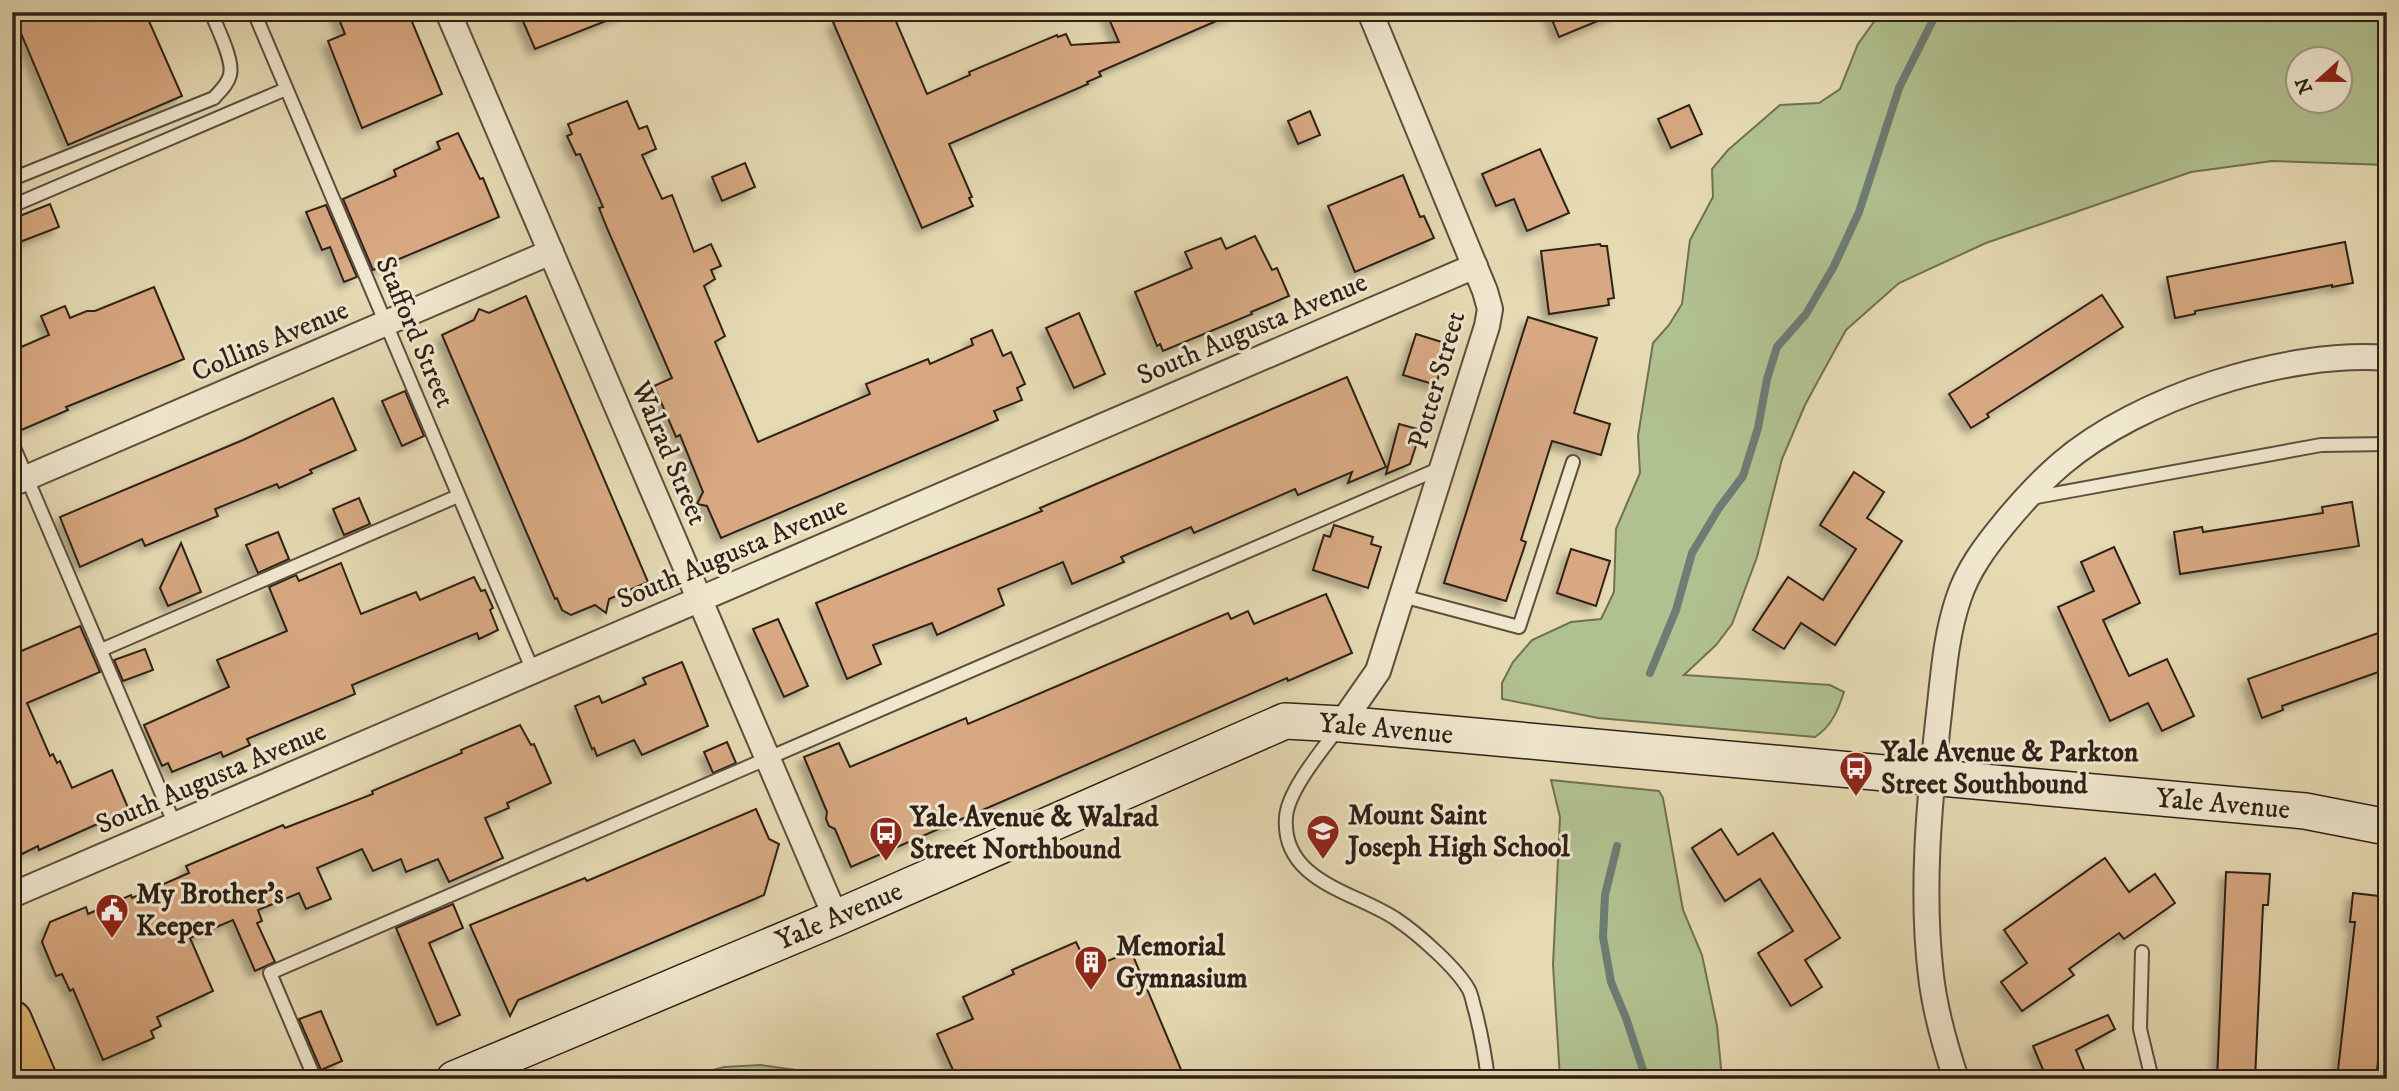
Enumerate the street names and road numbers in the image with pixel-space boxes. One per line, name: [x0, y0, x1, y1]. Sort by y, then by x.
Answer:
street label: Stafford Street: [367, 251, 463, 413]
street label: South Augusta Avenue: [1132, 265, 1372, 393]
street label: Collins Avenue: [186, 292, 354, 390]
street label: Potter Street: [1401, 307, 1473, 453]
street label: Walrad Street: [623, 375, 715, 530]
street label: South Augusta Avenue: [612, 489, 852, 617]
street label: Yale Avenue: [1318, 706, 1454, 752]
street label: South Augusta Avenue: [91, 714, 331, 842]
street label: Yale Avenue: [2155, 781, 2291, 827]
street label: Yale Avenue: [770, 874, 908, 958]

